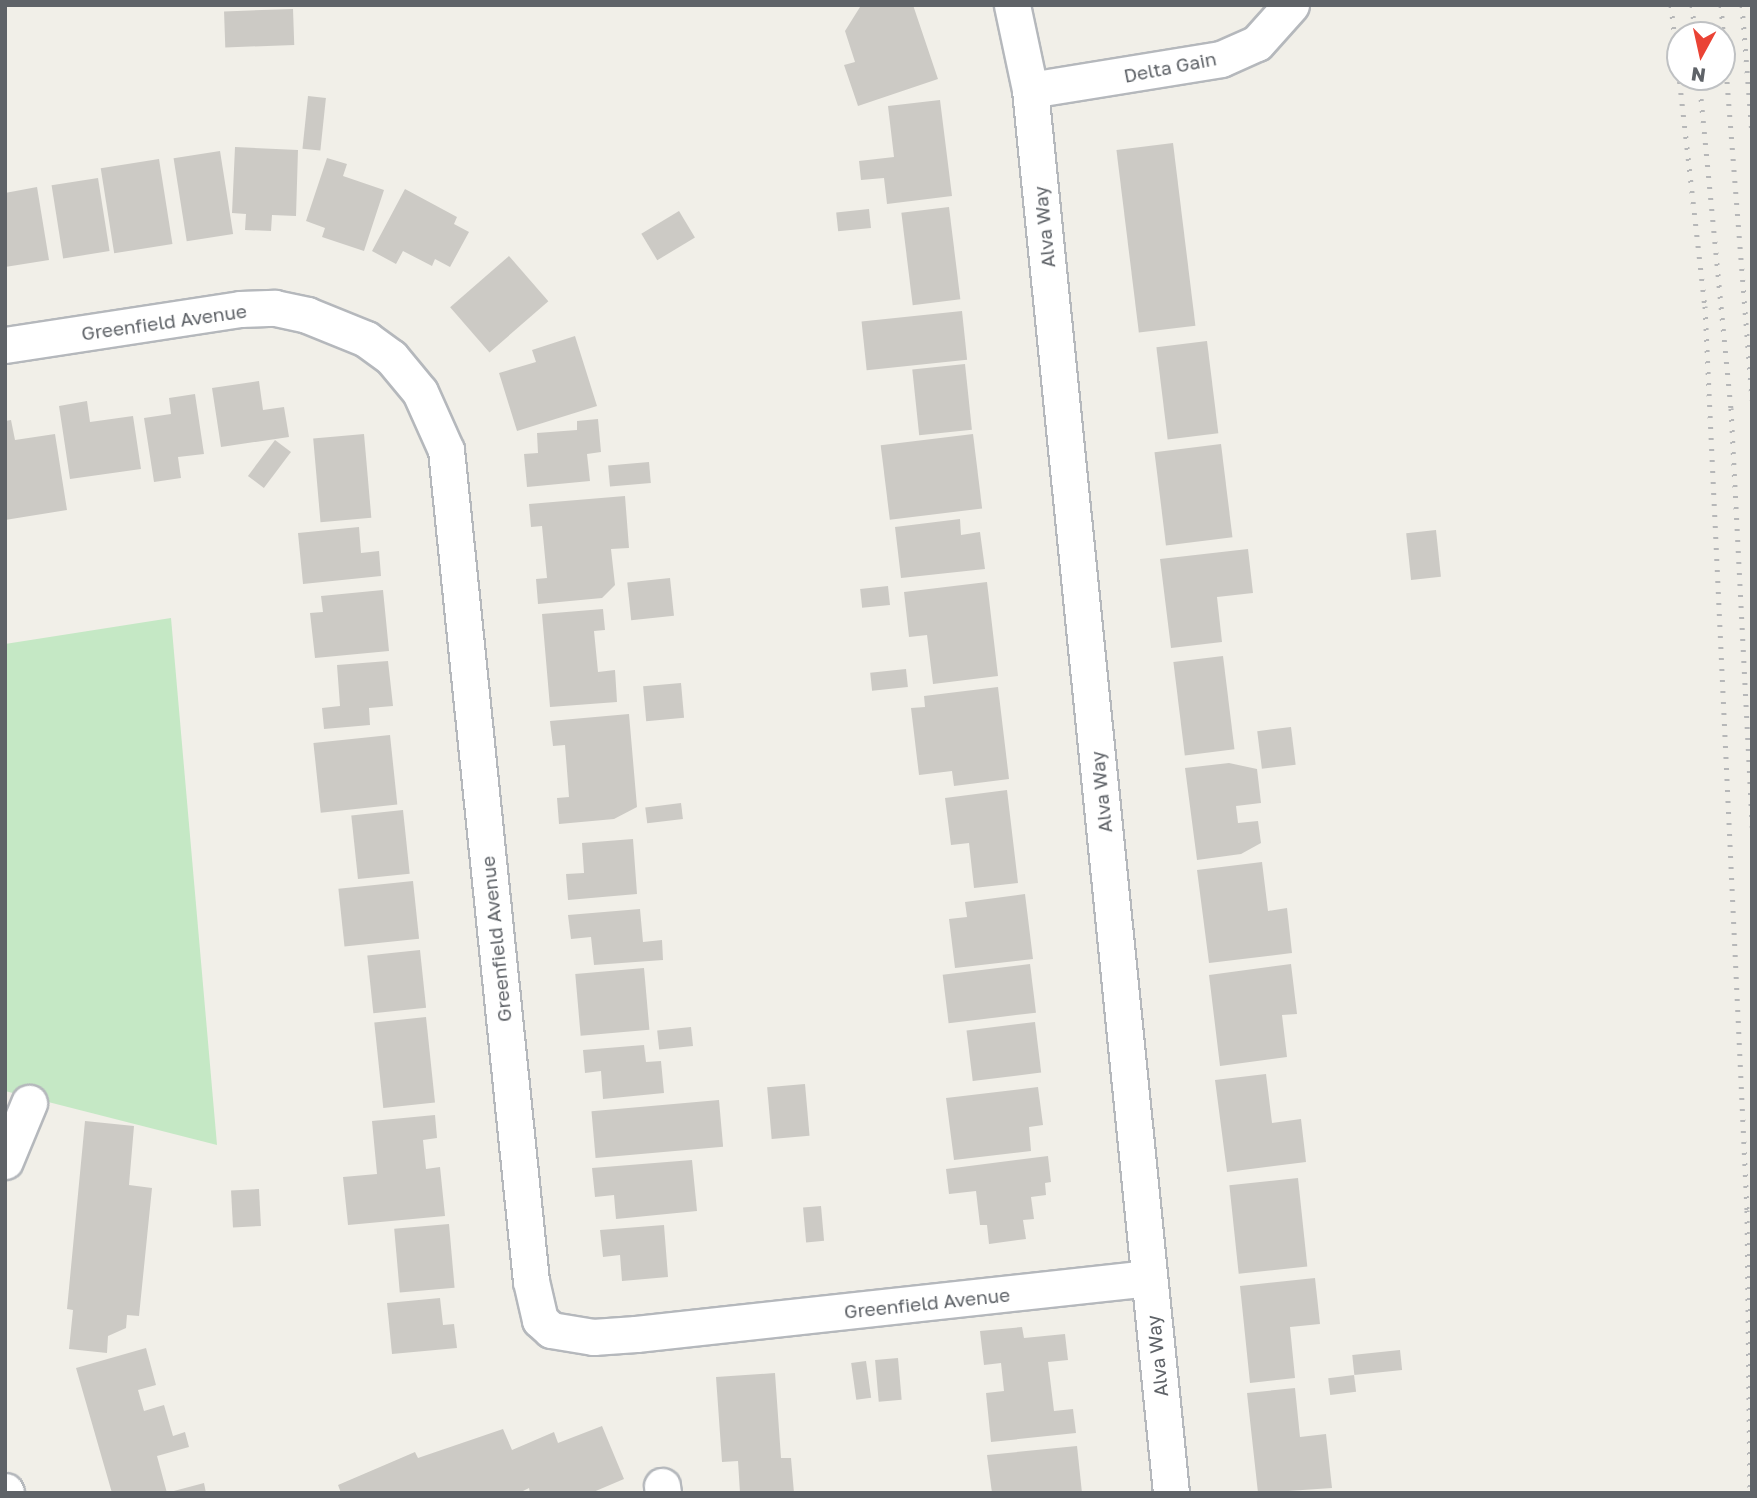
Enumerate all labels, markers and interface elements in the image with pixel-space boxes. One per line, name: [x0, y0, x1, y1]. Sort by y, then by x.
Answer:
north arrow: [1666, 21, 1736, 91]
street label: Delta Gain: [1122, 47, 1218, 87]
text: N: [1690, 63, 1707, 88]
street label: Alva Way: [1028, 185, 1060, 269]
street label: Greenfield Avenue: [80, 299, 248, 345]
street label: Alva Way: [1085, 750, 1117, 834]
street label: Greenfield Avenue: [476, 855, 516, 1023]
street label: Greenfield Avenue: [843, 1283, 1011, 1323]
street label: Alva Way: [1141, 1314, 1173, 1398]

